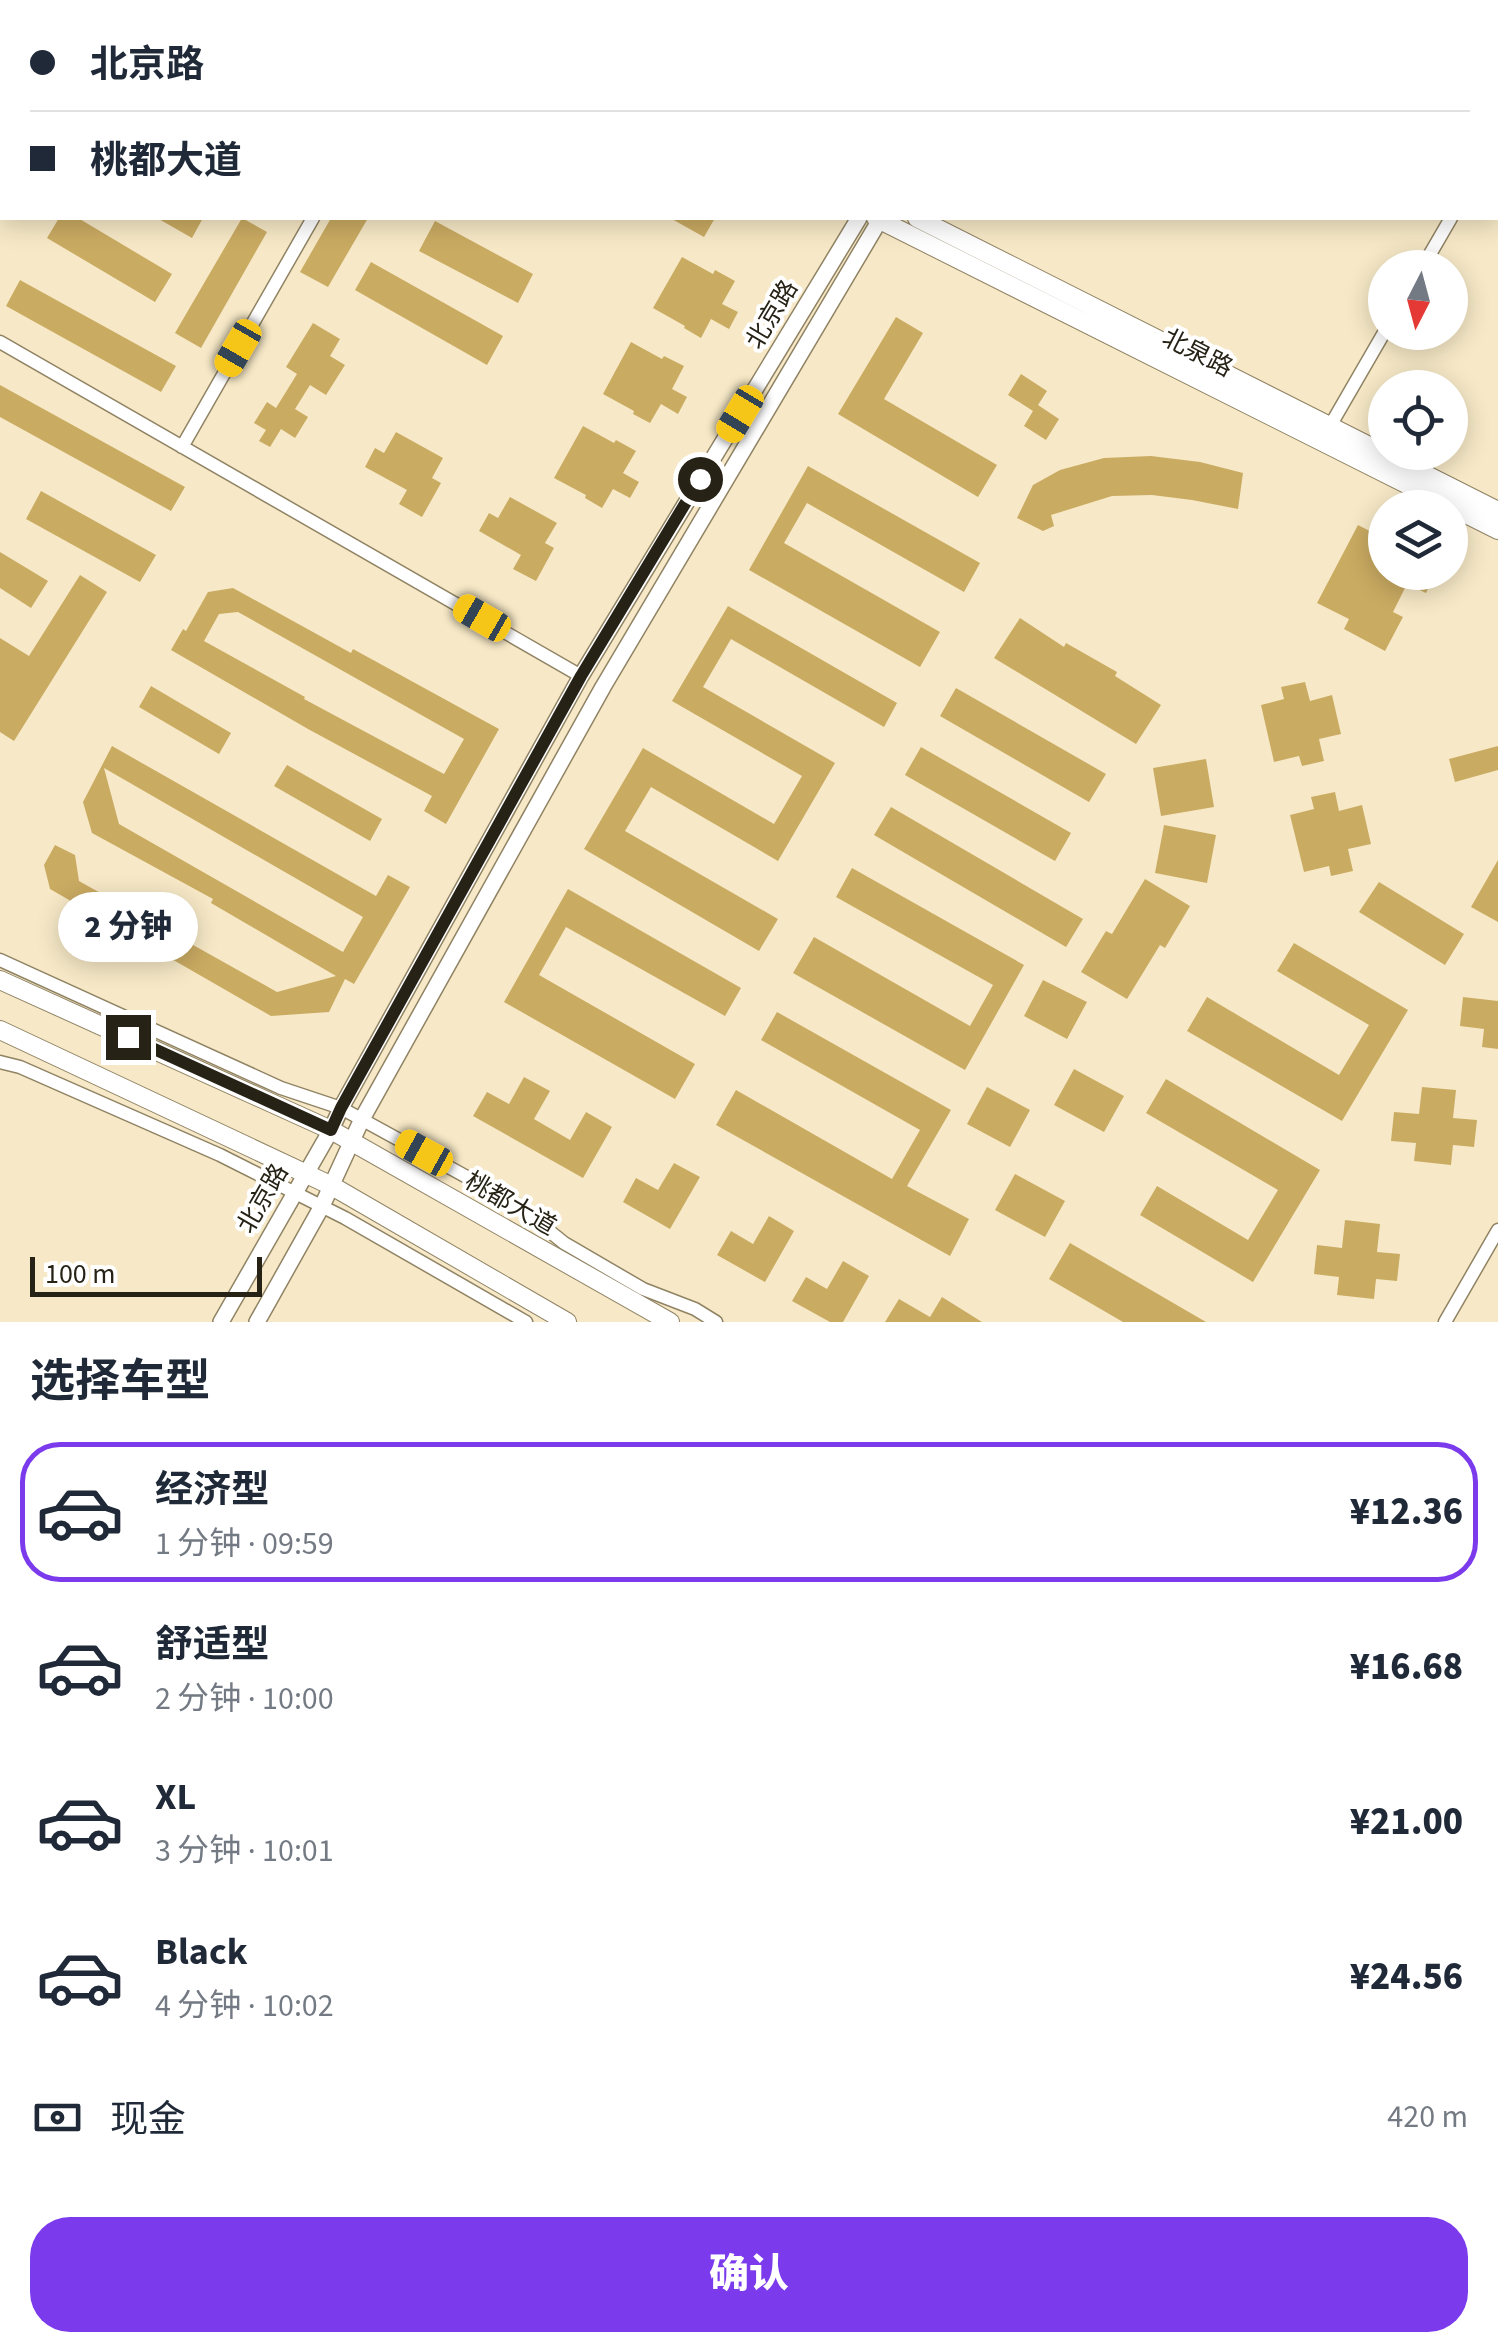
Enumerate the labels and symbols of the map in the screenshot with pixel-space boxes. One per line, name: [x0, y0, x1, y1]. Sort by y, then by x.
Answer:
north arrow: [1368, 250, 1468, 350]
street label: 北京路: [737, 273, 807, 356]
car: [210, 315, 266, 381]
street label: 北泉路: [1156, 320, 1239, 386]
car: [712, 381, 768, 447]
route start: [678, 457, 723, 502]
car: [449, 590, 515, 646]
callout: 2 分钟: [58, 892, 198, 962]
route end: [106, 1015, 151, 1060]
car: [390, 1125, 458, 1181]
street label: 北京路: [229, 1157, 297, 1240]
street label: 桃都大道: [458, 1163, 563, 1244]
scale bar: [30, 1252, 262, 1296]

